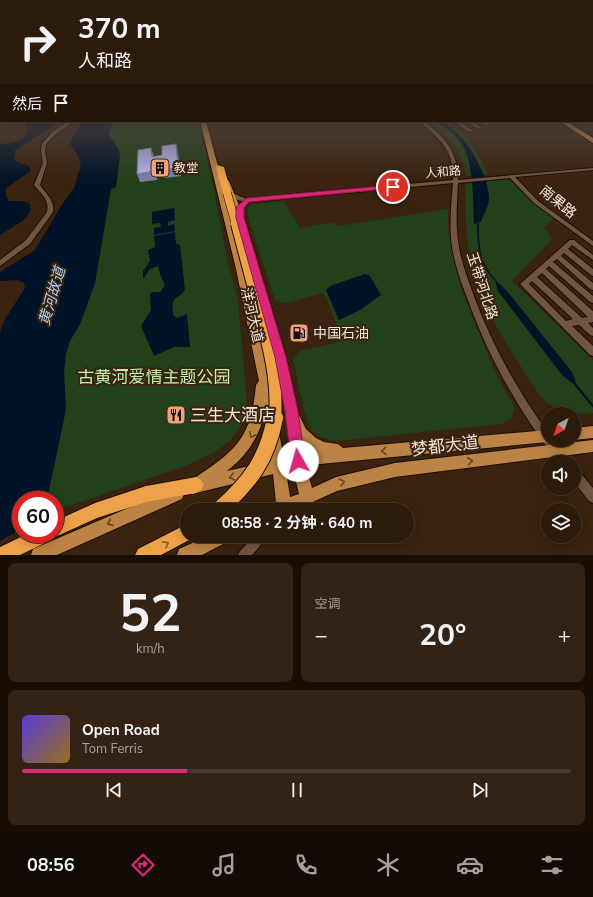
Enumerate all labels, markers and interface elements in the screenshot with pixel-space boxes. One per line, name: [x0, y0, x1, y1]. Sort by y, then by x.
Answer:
text: 370 m: [78, 10, 161, 48]
icon: right: [12, 16, 64, 68]
text: 人和路: [78, 49, 132, 73]
icon: arrive: [50, 92, 72, 114]
text: 然后: [12, 94, 42, 114]
building icon: 教堂: [149, 157, 171, 179]
place label: 教堂: [174, 160, 198, 176]
street label: 人和路: [424, 162, 462, 182]
pin: [376, 170, 410, 204]
icon: arrive: [382, 176, 404, 198]
street label: 南果路: [536, 181, 580, 223]
street label: 玉带河北路: [462, 250, 502, 322]
water label: 黄河故道: [34, 262, 70, 328]
street label: 洋河大道: [236, 286, 268, 344]
fuel station icon: 中国石油: [288, 322, 310, 344]
place label: 中国石油: [313, 324, 369, 343]
park label: 古黄河爱情主题公园: [78, 366, 231, 389]
restaurant icon: 三生大酒店: [165, 404, 187, 426]
place label: 三生大酒店: [190, 404, 275, 427]
north arrow: [541, 407, 581, 447]
map controls: [541, 407, 581, 543]
street label: 梦都大道: [410, 430, 480, 462]
one-way arrow: [249, 431, 257, 438]
position arrow: [277, 440, 319, 482]
one-way arrow: [381, 447, 387, 456]
button: sound: [541, 455, 581, 495]
one-way arrow: [467, 457, 473, 466]
one-way arrow: [228, 472, 235, 480]
one-way arrow: [339, 479, 345, 487]
speed limit sign: 60: [12, 491, 64, 543]
button: layers: [541, 503, 581, 543]
text: 08:58 · 2 分钟 · 640 m: [222, 513, 372, 533]
one-way arrow: [107, 518, 115, 526]
one-way arrow: [161, 541, 169, 548]
text: 52: [119, 578, 181, 649]
text: 空调: [315, 595, 341, 613]
text: 20°: [419, 615, 466, 656]
text: −: [315, 621, 328, 651]
text: +: [558, 621, 571, 651]
text: km/h: [136, 640, 165, 658]
text: Open Road: [82, 720, 160, 740]
text: Tom Ferris: [82, 740, 143, 758]
icon: previous: [103, 779, 125, 801]
icon: pause: [286, 779, 308, 801]
icon: next: [469, 779, 491, 801]
icon: directions: [129, 851, 157, 879]
icon: music: [210, 851, 238, 879]
icon: phone: [292, 851, 320, 879]
icon: climate: [374, 851, 402, 879]
icon: car: [456, 851, 484, 879]
icon: filters: [538, 851, 566, 879]
text: 08:56: [27, 853, 75, 877]

